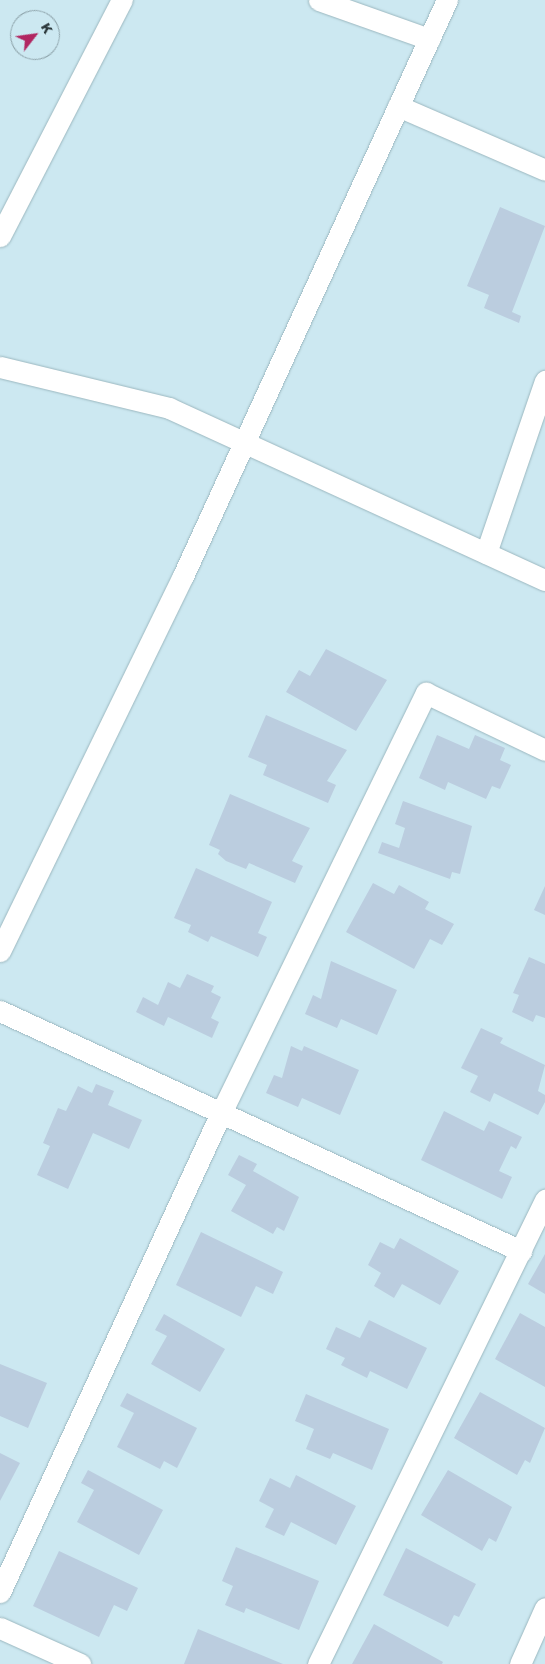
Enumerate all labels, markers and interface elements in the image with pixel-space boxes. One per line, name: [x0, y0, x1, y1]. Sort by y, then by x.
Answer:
north arrow: [10, 10, 60, 60]
text: K: [38, 20, 56, 36]

